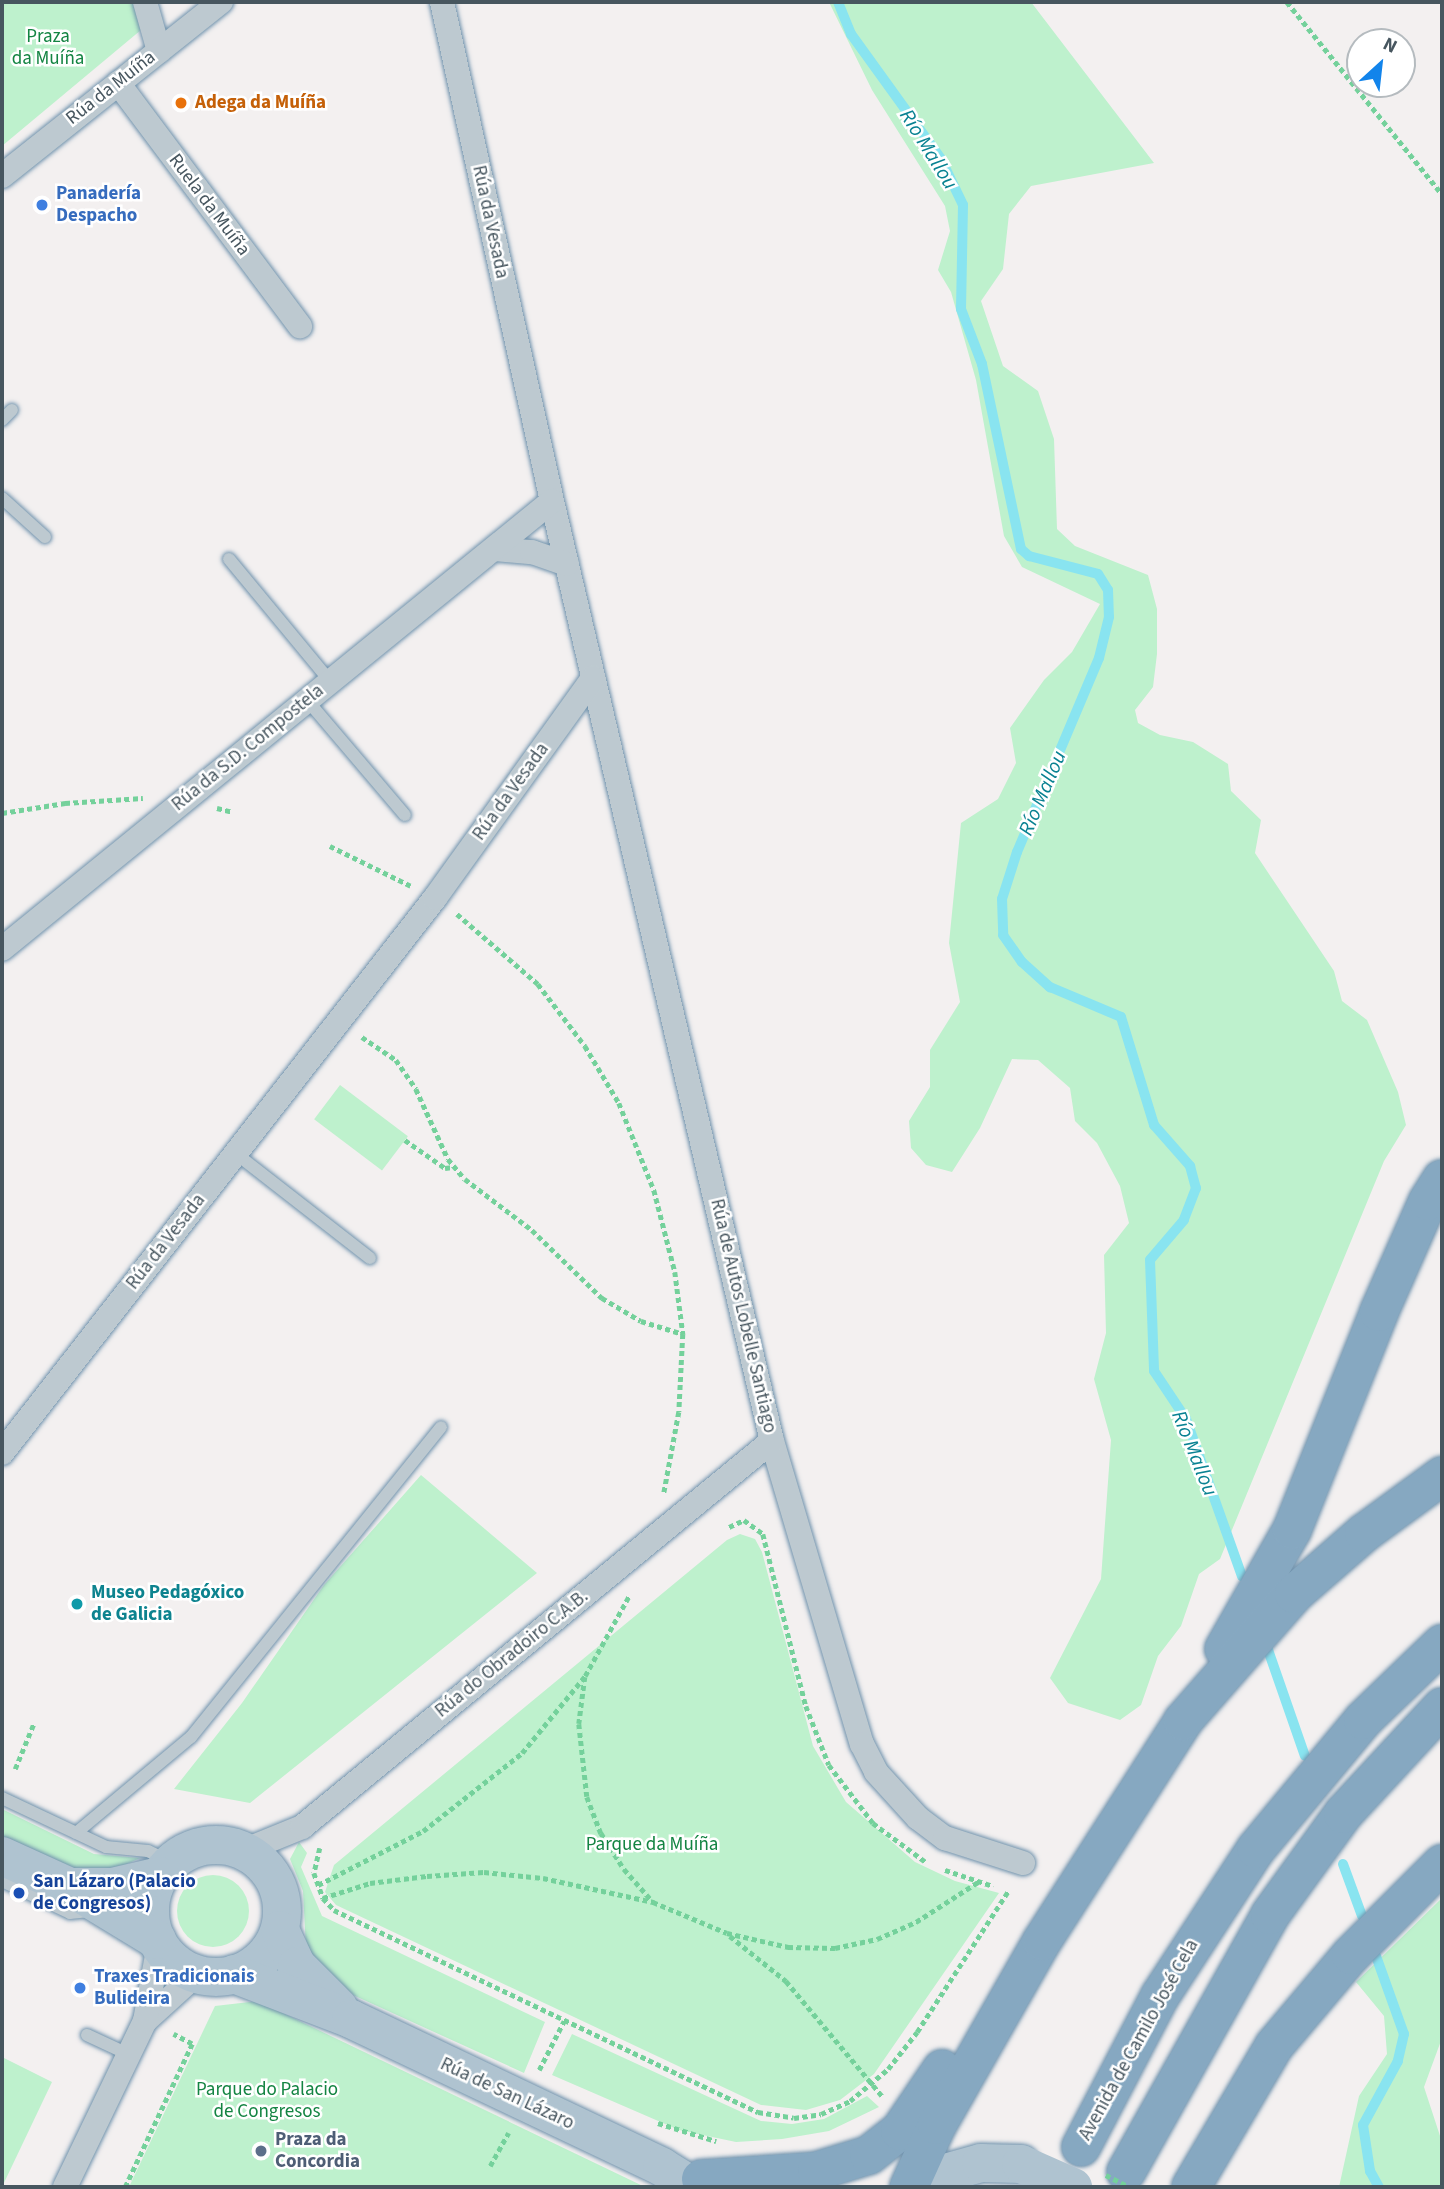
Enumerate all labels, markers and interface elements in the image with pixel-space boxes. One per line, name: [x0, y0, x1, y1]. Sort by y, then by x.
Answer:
park label: Praza da Muíña: [12, 26, 84, 70]
north arrow: [1346, 28, 1416, 98]
text: N: [1378, 31, 1402, 61]
street label: Rúa da Muíña: [62, 46, 160, 130]
place label: Adega da Muíña: [195, 92, 326, 114]
marker: Adega da Muíña: [173, 95, 189, 111]
water label: Río Mallou: [895, 104, 963, 194]
street label: Ruela da Muíña: [163, 150, 255, 260]
street label: Rúa da Vesada: [467, 163, 513, 281]
place label: Panadería Despacho: [56, 183, 141, 227]
marker: Panadería Despacho: [34, 197, 50, 213]
street label: Rúa da S.D. Compostela: [167, 680, 329, 816]
street label: Rúa da Vesada: [468, 739, 554, 845]
water label: Río Mallou: [1013, 747, 1071, 839]
street label: Rúa da Vesada: [122, 1190, 210, 1294]
street label: Rúa de Autos Lobelle Santiago: [705, 1197, 781, 1435]
water label: Río Mallou: [1166, 1407, 1224, 1499]
place label: Museo Pedagóxico de Galicia: [91, 1582, 244, 1626]
street label: Rúa do Obradoiro C.A.B.: [431, 1585, 593, 1723]
marker: Museo Pedagóxico de Galicia: [69, 1596, 85, 1612]
park label: Parque da Muíña: [586, 1834, 718, 1856]
place label: San Lázaro (Palacio de Congresos): [33, 1871, 196, 1915]
marker: San Lázaro (Palacio de Congresos): [11, 1885, 27, 1901]
street label: Avenida de Camilo José Cela: [1074, 1936, 1204, 2144]
place label: Traxes Tradicionais Bulideira: [94, 1966, 254, 2010]
marker: Traxes Tradicionais Bulideira: [72, 1980, 88, 1996]
street label: Rúa de San Lázaro: [437, 2053, 577, 2135]
park label: Parque do Palacio de Congresos: [196, 2079, 338, 2123]
place label: Praza da Concordia: [275, 2129, 360, 2173]
marker: Praza da Concordia: [253, 2143, 269, 2159]

